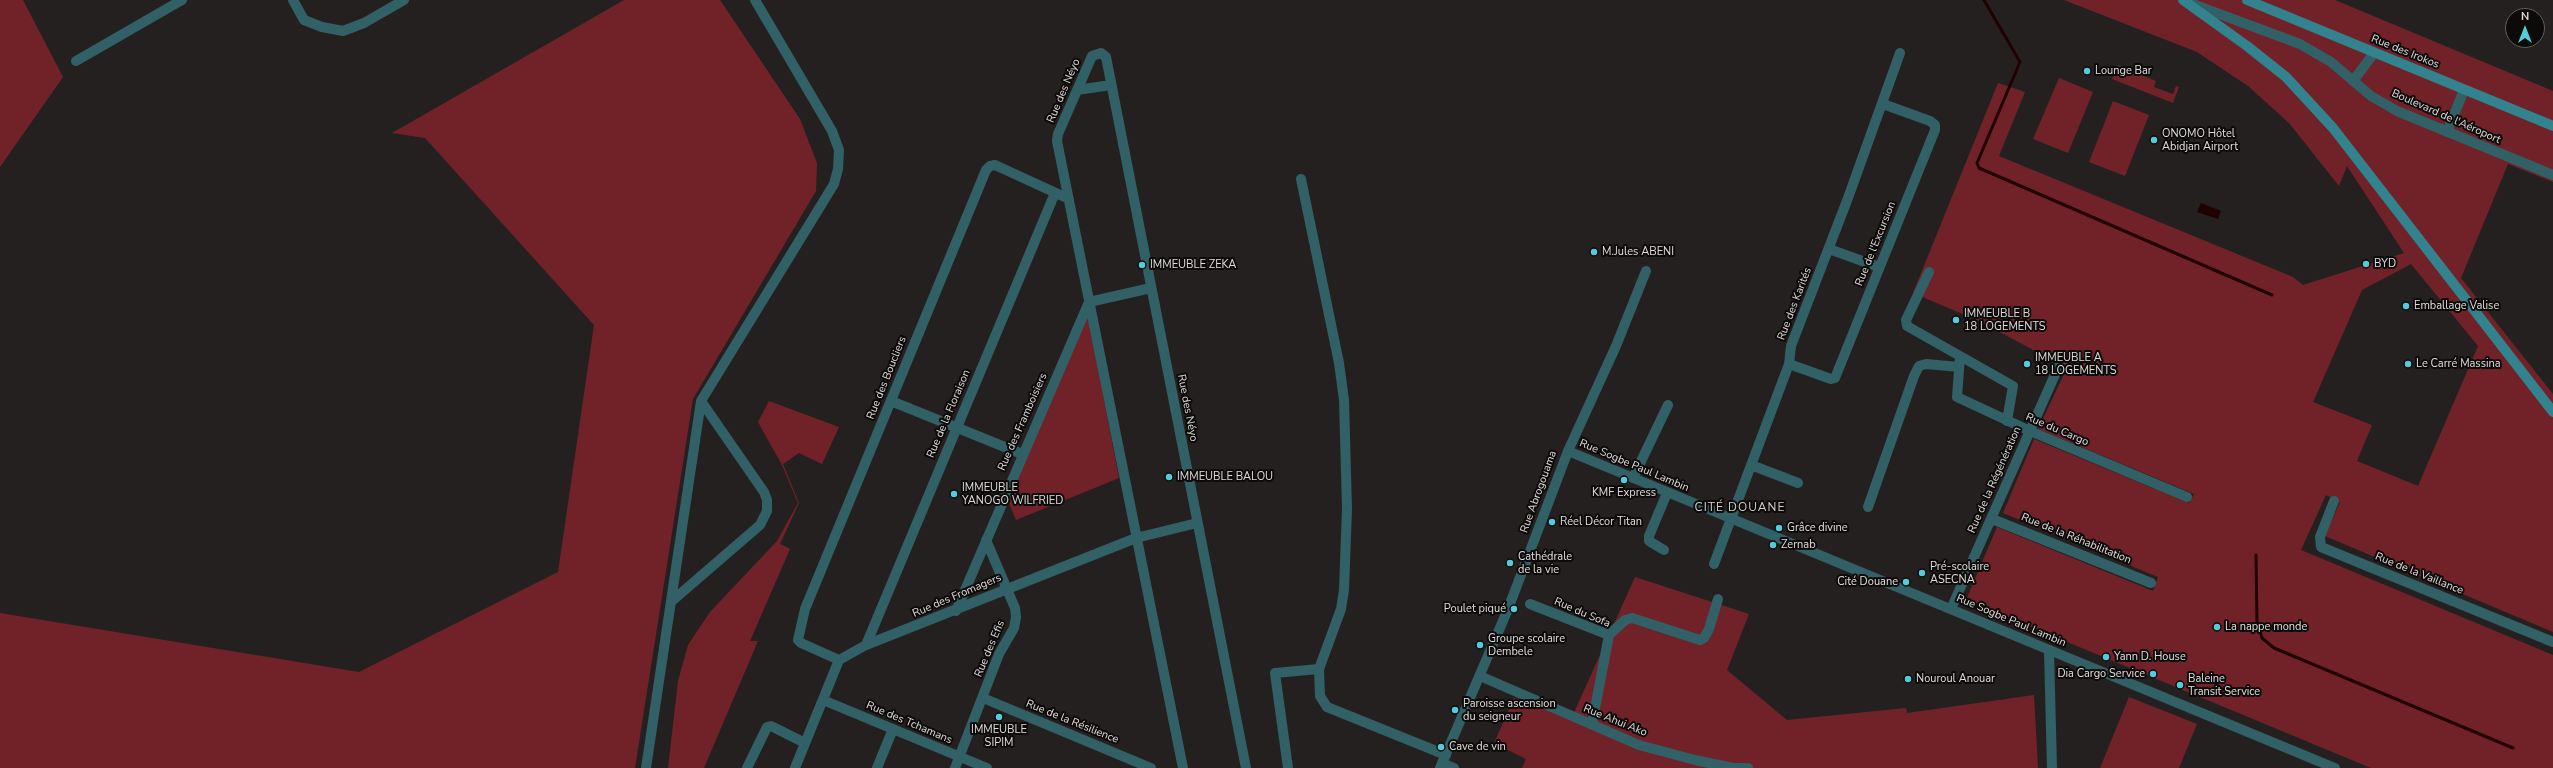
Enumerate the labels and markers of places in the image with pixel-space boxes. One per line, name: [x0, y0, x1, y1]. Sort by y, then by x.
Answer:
place label: Lounge Bar: [2095, 64, 2152, 78]
marker: Lounge Bar: [2082, 66, 2092, 76]
place label: ONOMO Hôtel Abidjan Airport: [2162, 127, 2238, 153]
marker: ONOMO Hôtel Abidjan Airport: [2149, 135, 2159, 145]
place label: M.Jules ABENI: [1602, 245, 1674, 259]
marker: M.Jules ABENI: [1589, 247, 1599, 257]
place label: BYD: [2374, 257, 2396, 271]
place label: IMMEUBLE ZEKA: [1150, 258, 1236, 272]
marker: BYD: [2361, 259, 2371, 269]
marker: IMMEUBLE ZEKA: [1137, 260, 1147, 270]
place label: Emballage Valise: [2414, 299, 2499, 313]
marker: Emballage Valise: [2401, 301, 2411, 311]
place label: IMMEUBLE B 18 LOGEMENTS: [1964, 307, 2046, 333]
marker: IMMEUBLE B 18 LOGEMENTS: [1951, 315, 1961, 325]
place label: IMMEUBLE A 18 LOGEMENTS: [2035, 351, 2117, 377]
place label: Le Carré Massina: [2416, 357, 2501, 371]
marker: IMMEUBLE A 18 LOGEMENTS: [2022, 359, 2032, 369]
marker: Le Carré Massina: [2403, 359, 2413, 369]
place label: IMMEUBLE BALOU: [1177, 470, 1273, 484]
marker: IMMEUBLE BALOU: [1164, 472, 1174, 482]
marker: KMF Express: [1619, 475, 1629, 485]
place label: IMMEUBLE YANOGO WILFRIED: [962, 481, 1063, 507]
place label: KMF Express: [1592, 486, 1656, 500]
marker: IMMEUBLE YANOGO WILFRIED: [949, 489, 959, 499]
place label: Réel Décor Titan: [1560, 515, 1642, 529]
marker: Réel Décor Titan: [1547, 517, 1557, 527]
place label: Grâce divine: [1787, 521, 1848, 535]
marker: Grâce divine: [1774, 523, 1784, 533]
place label: Zernab: [1781, 538, 1816, 552]
marker: Zernab: [1768, 540, 1778, 550]
place label: Cathédrale de la vie: [1518, 550, 1572, 576]
marker: Cathédrale de la vie: [1505, 558, 1515, 568]
place label: Pré-scolaire ASECNA: [1930, 560, 1989, 586]
marker: Pré-scolaire ASECNA: [1917, 568, 1927, 578]
place label: Cité Douane: [1837, 575, 1898, 589]
marker: Cité Douane: [1901, 577, 1911, 587]
place label: Poulet piqué: [1444, 602, 1506, 616]
marker: Poulet piqué: [1509, 604, 1519, 614]
place label: La nappe monde: [2225, 620, 2307, 634]
marker: La nappe monde: [2212, 622, 2222, 632]
place label: Groupe scolaire Dembele: [1488, 632, 1565, 658]
marker: Groupe scolaire Dembele: [1475, 640, 1485, 650]
place label: Yann D. House: [2114, 650, 2186, 664]
marker: Yann D. House: [2101, 652, 2111, 662]
place label: Dia Cargo Service: [2057, 667, 2145, 681]
marker: Dia Cargo Service: [2148, 669, 2158, 679]
place label: Nouroul Anouar: [1916, 672, 1995, 686]
place label: Baleine Transit Service: [2188, 672, 2260, 698]
marker: Nouroul Anouar: [1903, 674, 1913, 684]
marker: Baleine Transit Service: [2175, 680, 2185, 690]
place label: Paroisse ascension du seigneur: [1463, 697, 1556, 723]
marker: Paroisse ascension du seigneur: [1450, 705, 1460, 715]
marker: IMMEUBLE SIPIM: [994, 712, 1004, 722]
place label: IMMEUBLE SIPIM: [971, 723, 1027, 749]
place label: Cave de vin: [1449, 740, 1506, 754]
marker: Cave de vin: [1436, 742, 1446, 752]

